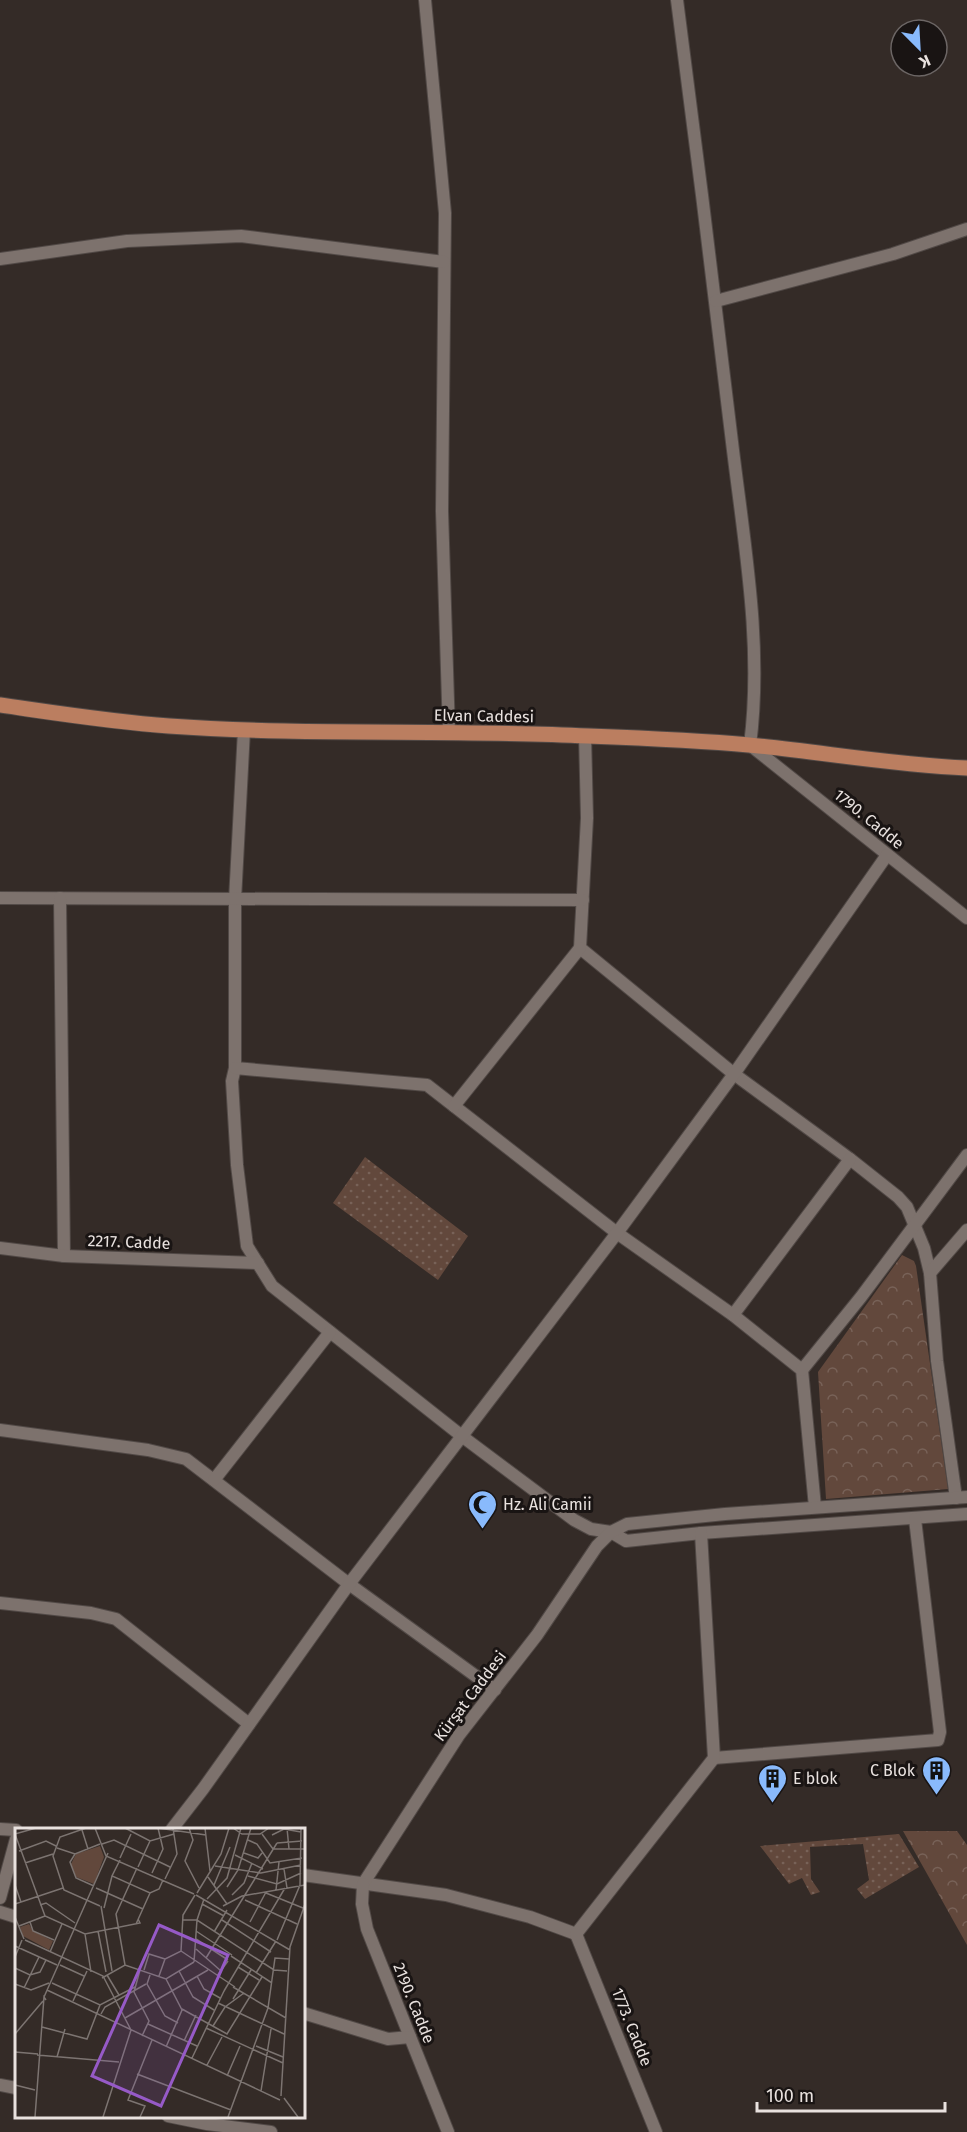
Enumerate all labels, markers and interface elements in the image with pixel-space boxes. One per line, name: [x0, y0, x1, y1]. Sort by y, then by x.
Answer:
north arrow: [889, 18, 949, 78]
text: K: [916, 51, 933, 72]
street label: Elvan Caddesi: [434, 706, 534, 726]
street label: 1790. Cadde: [830, 785, 908, 853]
street label: 2217. Cadde: [87, 1231, 171, 1253]
mosque icon: Hz. Ali Camii: [466, 1488, 498, 1530]
place label: Hz. Ali Camii: [503, 1495, 592, 1514]
street label: Kürşat Caddesi: [430, 1647, 511, 1745]
building icon: C Blok: [920, 1754, 952, 1796]
place label: C Blok: [870, 1761, 916, 1780]
building icon: E blok: [756, 1762, 788, 1804]
place label: E blok: [793, 1769, 838, 1788]
inset map: [15, 1828, 304, 2117]
street label: 2190. Cadde: [389, 1960, 439, 2046]
street label: 1773. Cadde: [608, 1985, 656, 2069]
scale bar: [757, 2075, 944, 2113]
text: 100 m: [766, 2085, 814, 2107]

